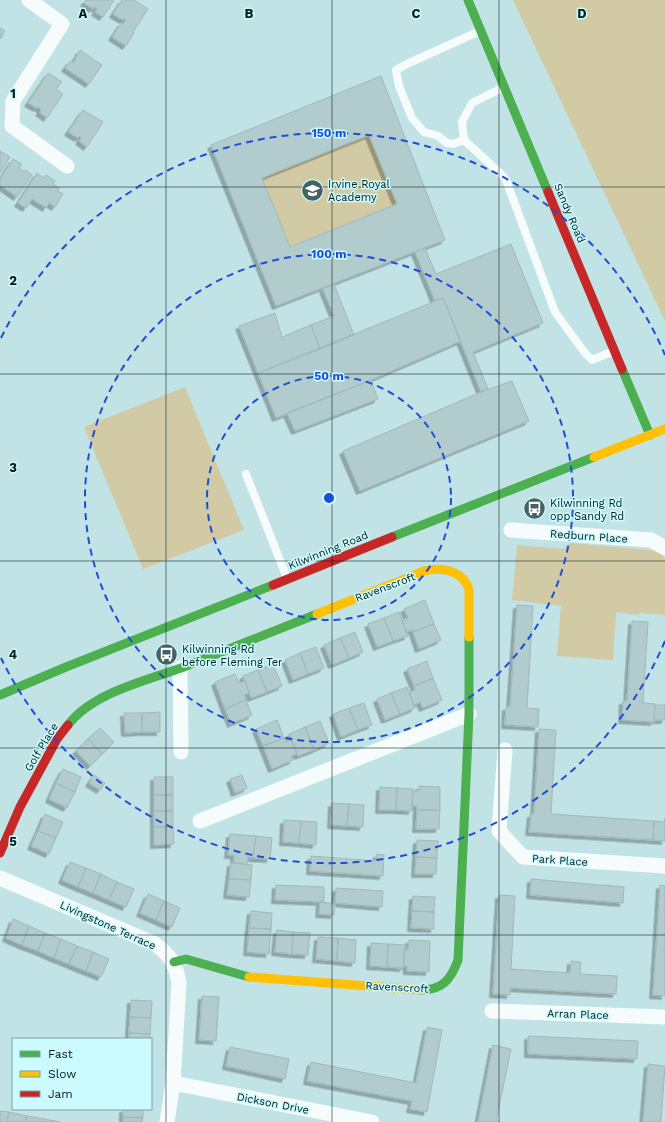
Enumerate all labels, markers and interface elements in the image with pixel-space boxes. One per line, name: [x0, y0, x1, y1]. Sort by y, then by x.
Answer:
text: A: [79, 6, 88, 21]
text: B: [245, 6, 254, 21]
text: C: [412, 6, 421, 21]
text: D: [577, 6, 587, 21]
text: 1: [10, 86, 16, 101]
text: 150 m: [312, 126, 346, 140]
school or university icon: Irvine Royal Academy: [299, 177, 325, 203]
place label: Irvine Royal Academy: [328, 178, 391, 204]
street label: Sandy Road: [551, 182, 588, 245]
text: 100 m: [311, 247, 347, 261]
text: 2: [9, 273, 17, 288]
text: 50 m: [314, 369, 344, 383]
text: 3: [9, 460, 17, 475]
centre of rings: [322, 491, 336, 505]
bus stop icon: Kilwinning Rd opp Sandy Rd: [521, 496, 547, 522]
place label: Kilwinning Rd opp Sandy Rd: [550, 497, 624, 523]
street label: Redburn Place: [550, 527, 628, 546]
street label: Kilwinning Road: [286, 528, 370, 572]
street label: Ravenscroft: [353, 570, 417, 605]
bus stop icon: Kilwinning Rd before Fleming Ter: [154, 642, 180, 668]
place label: Kilwinning Rd before Fleming Ter: [182, 643, 283, 669]
text: 4: [9, 647, 18, 662]
street label: Golf Place: [22, 721, 61, 774]
text: 5: [9, 834, 17, 849]
street label: Park Place: [532, 852, 588, 869]
street label: Livingstone Terrace: [58, 898, 158, 952]
street label: Ravenscroft: [365, 979, 429, 996]
street label: Arran Place: [547, 1007, 609, 1022]
legend: [12, 1038, 152, 1110]
text: Fast: [48, 1047, 73, 1061]
text: Slow: [48, 1067, 76, 1081]
text: Jam: [48, 1087, 73, 1101]
street label: Dickson Drive: [236, 1090, 310, 1117]

